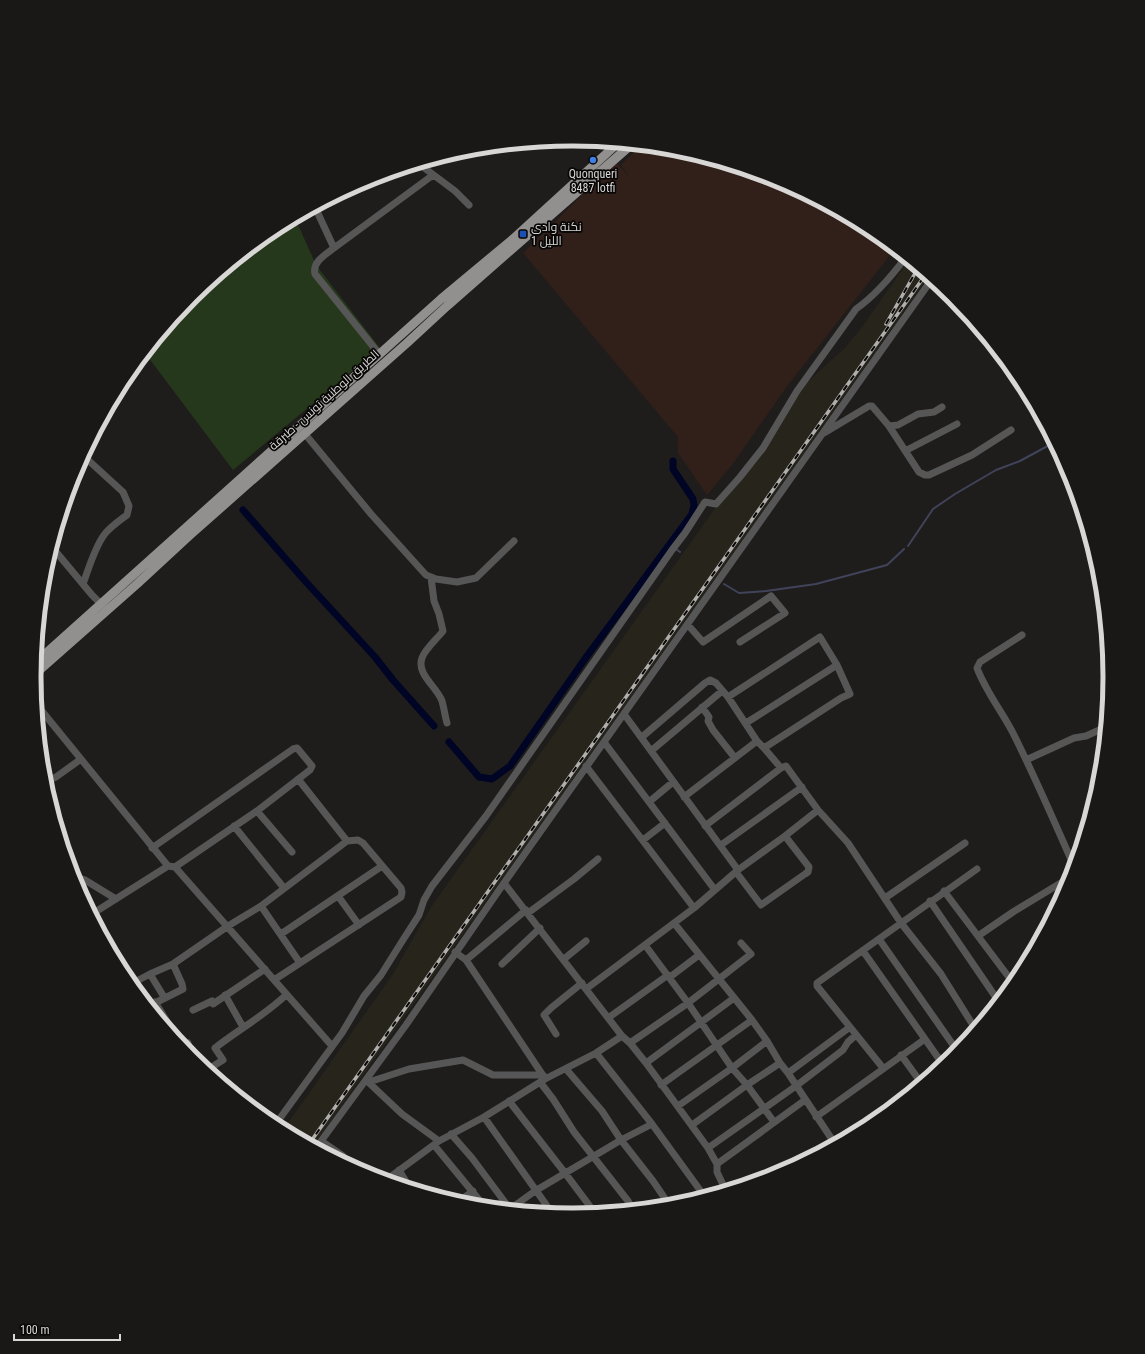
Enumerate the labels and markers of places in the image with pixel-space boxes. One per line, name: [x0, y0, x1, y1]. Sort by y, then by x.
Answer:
marker: Quonqueri 8487 lotfi: [588, 155, 598, 165]
place label: Quonqueri 8487 lotfi: [569, 167, 617, 195]
place label: نكنة وادى الليل 1: [531, 220, 582, 248]
marker: نكنة وادى الليل 1: [518, 229, 528, 239]

